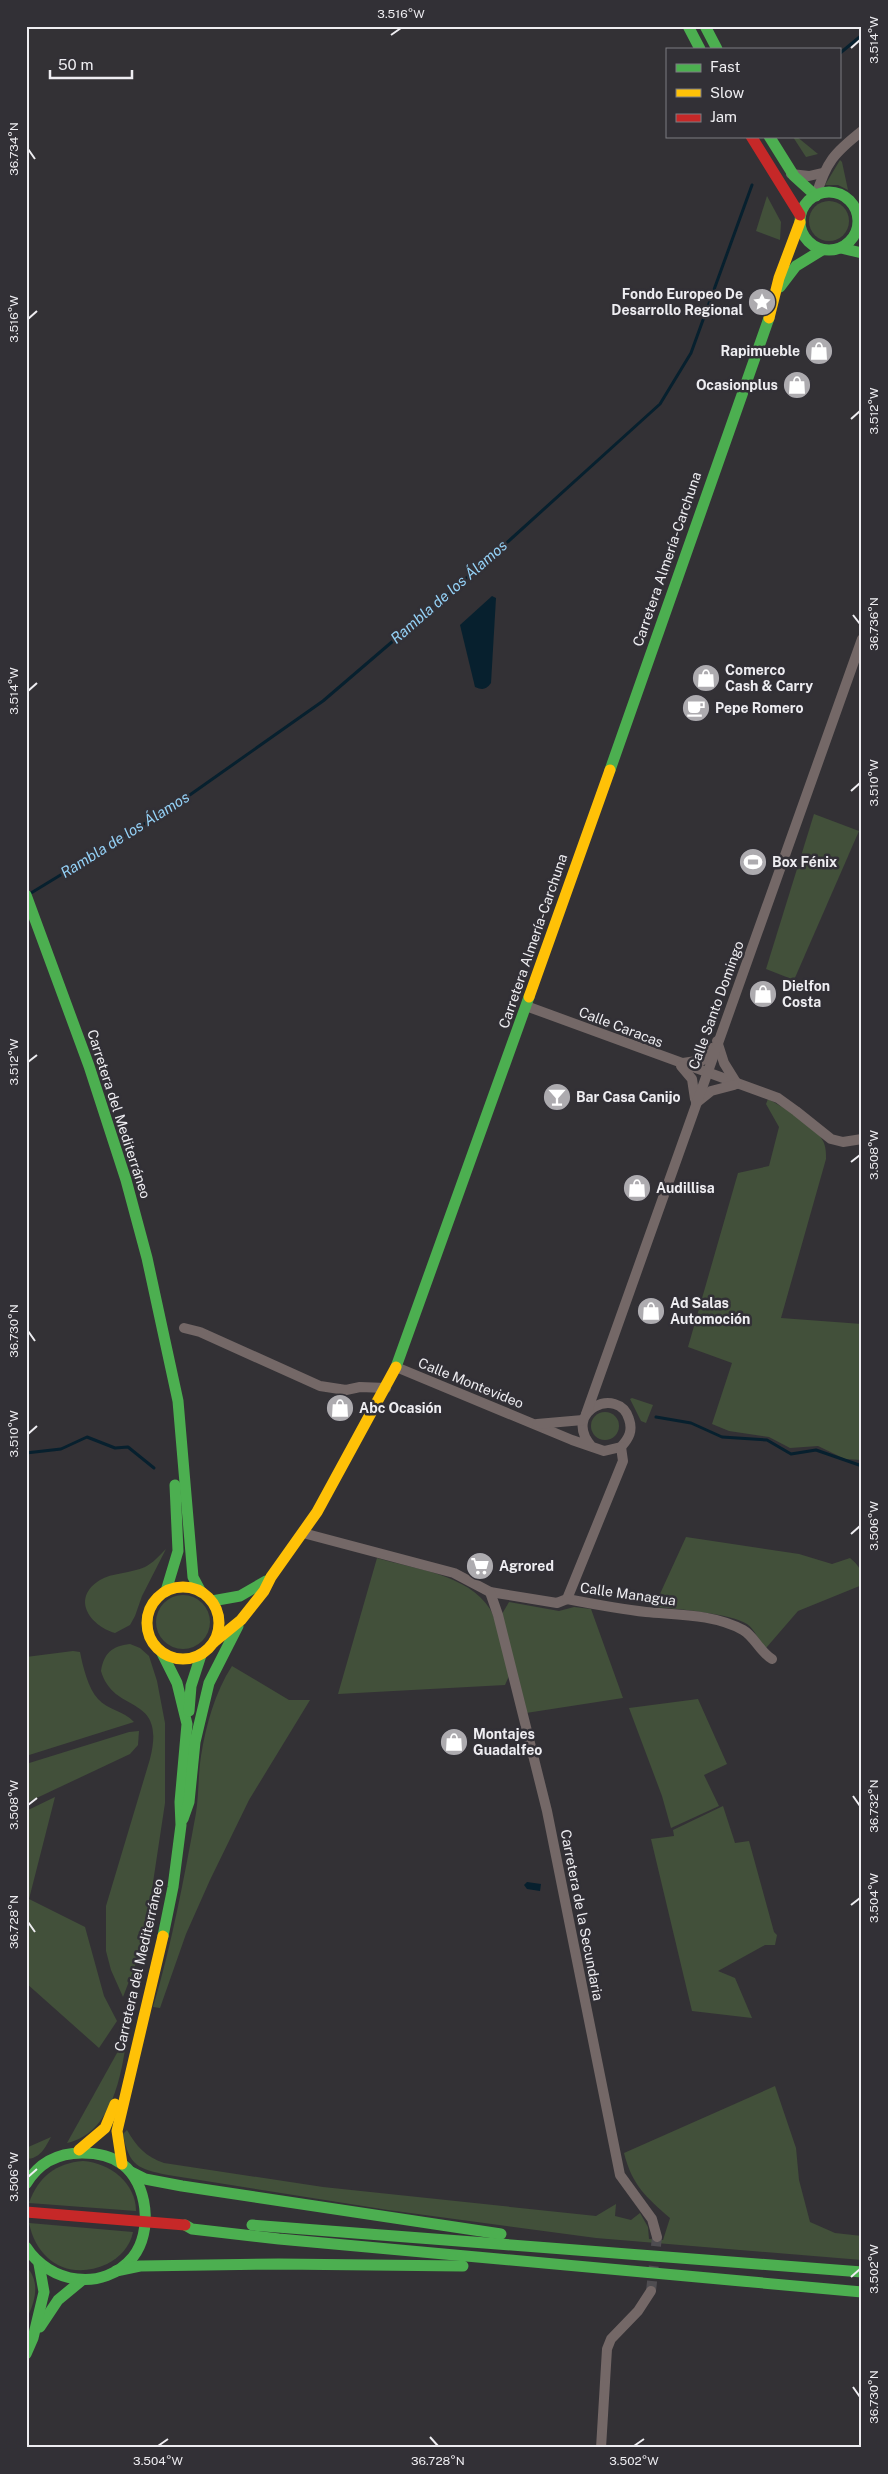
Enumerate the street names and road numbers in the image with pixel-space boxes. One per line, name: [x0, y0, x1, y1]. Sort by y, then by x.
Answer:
street label: Carretera Almería-Carchuna: [630, 470, 704, 648]
street label: Carretera Almería-Carchuna: [496, 852, 570, 1030]
street label: Calle Santo Domingo: [685, 939, 747, 1071]
street label: Calle Caracas: [577, 1004, 665, 1050]
street label: Carretera del Mediterráneo: [84, 1027, 154, 1201]
street label: Calle Montevideo: [416, 1355, 526, 1411]
street label: Calle Managua: [579, 1579, 677, 1609]
street label: Carretera de la Secundaria: [558, 1828, 606, 2002]
street label: Carretera del Mediterráneo: [111, 1877, 167, 2053]

